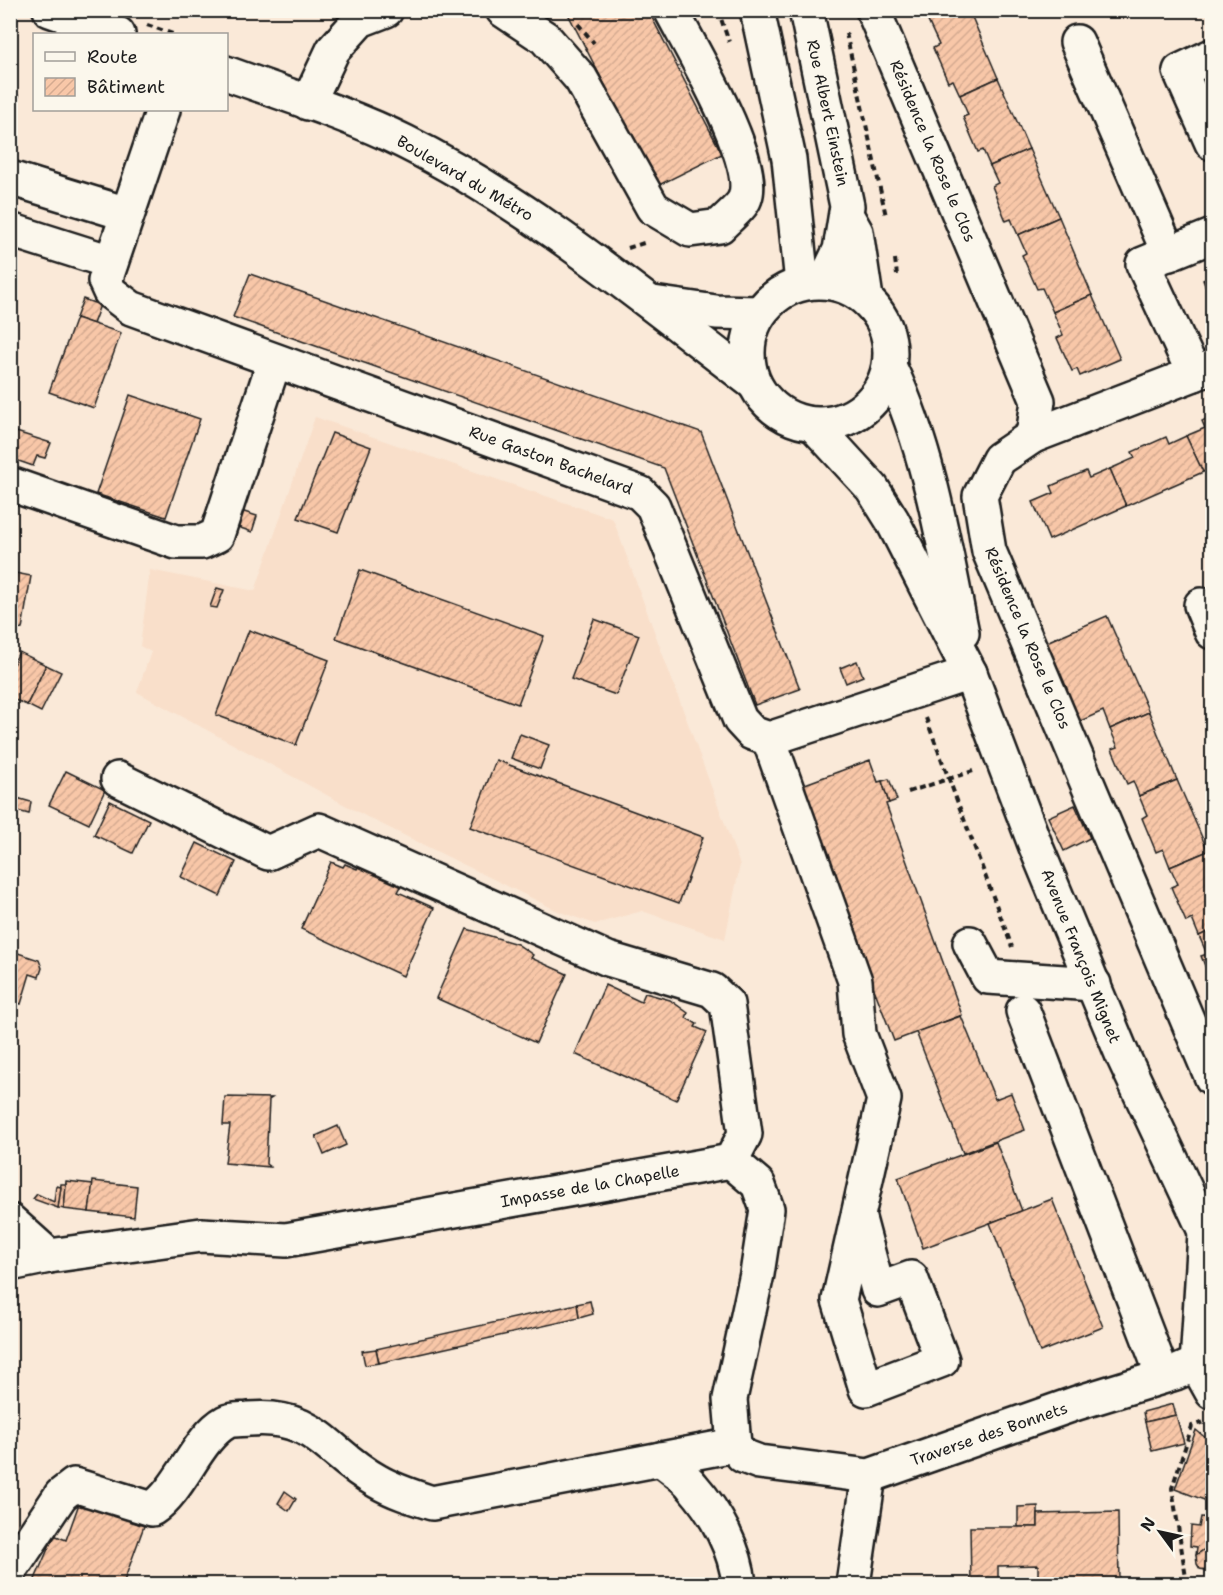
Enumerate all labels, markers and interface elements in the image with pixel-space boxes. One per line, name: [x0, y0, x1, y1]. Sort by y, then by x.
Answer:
legend: [33, 33, 228, 111]
street label: Rue Albert Einstein: [802, 38, 854, 188]
text: Route: [87, 45, 138, 69]
street label: Résidence la Rose le Clos: [885, 57, 981, 245]
text: Bâtiment: [87, 75, 165, 99]
street label: Boulevard du Métro: [393, 130, 537, 226]
street label: Rue Gaston Bachelard: [466, 421, 636, 499]
street label: Résidence la Rose le Clos: [980, 544, 1076, 732]
street label: Avenue François Mignet: [1036, 866, 1126, 1046]
street label: Impasse de la Chapelle: [499, 1160, 681, 1212]
street label: Traverse des Bonnets: [908, 1397, 1070, 1471]
north arrow: [1130, 1502, 1190, 1562]
text: N: [1136, 1513, 1160, 1535]

